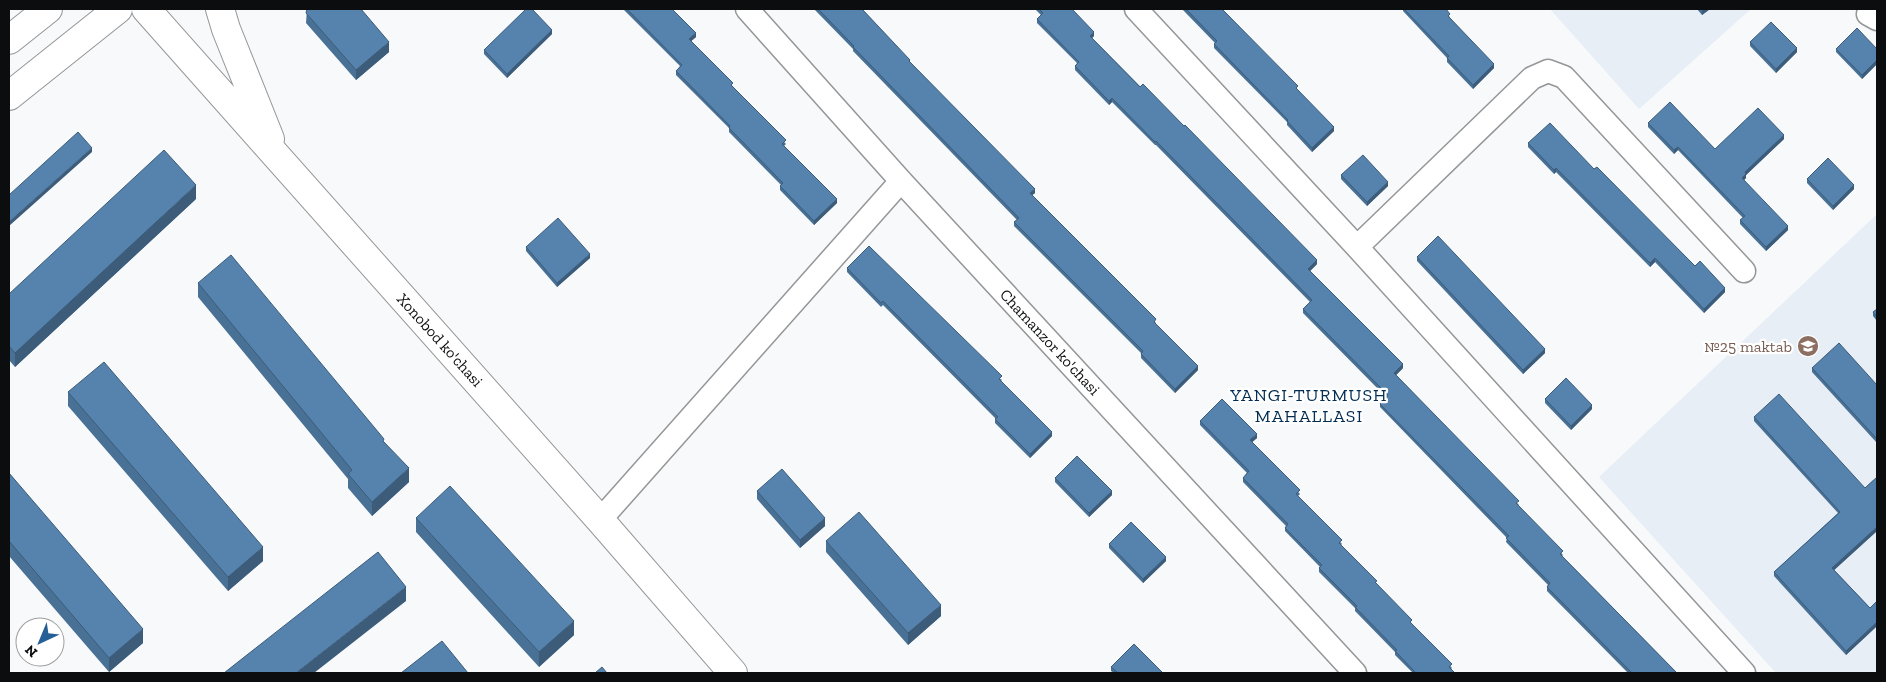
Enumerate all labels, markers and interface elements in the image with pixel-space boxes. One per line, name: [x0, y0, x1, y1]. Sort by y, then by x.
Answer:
street label: Chamanzor ko'chasi: [996, 285, 1104, 399]
street label: Xonobod ko'chasi: [393, 289, 487, 391]
school or university icon: №25 maktab: [1796, 334, 1820, 358]
place label: №25 maktab: [1704, 337, 1792, 356]
district label: YANGI-TURMUSH MAHALLASI: [1229, 384, 1388, 427]
north arrow: [15, 617, 65, 667]
text: N: [21, 641, 41, 661]

